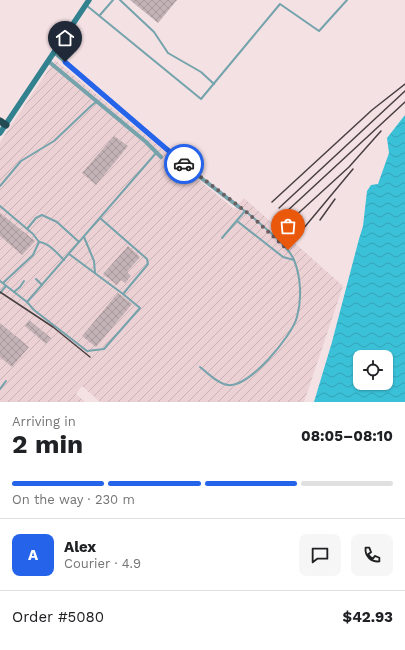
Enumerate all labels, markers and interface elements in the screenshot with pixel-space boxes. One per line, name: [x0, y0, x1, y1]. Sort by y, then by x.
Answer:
pin: [48, 21, 82, 62]
icon: home: [54, 27, 76, 49]
courier: [164, 144, 204, 184]
icon: car: [173, 153, 195, 175]
pin: [271, 209, 305, 250]
icon: bag: [277, 215, 299, 237]
map controls: [353, 350, 393, 390]
button: locate: [353, 350, 393, 390]
text: Arriving in: [12, 414, 76, 429]
text: 08:05–08:10: [301, 427, 393, 445]
text: 2 min: [12, 429, 83, 459]
text: On the way · 230 m: [12, 492, 135, 507]
button: chat: [299, 534, 341, 576]
button: phone: [351, 534, 393, 576]
text: Alex: [64, 538, 96, 556]
text: A: [28, 546, 38, 564]
text: Courier · 4.9: [64, 556, 141, 571]
text: Order #5080: [12, 608, 104, 626]
text: $42.93: [343, 608, 393, 626]

